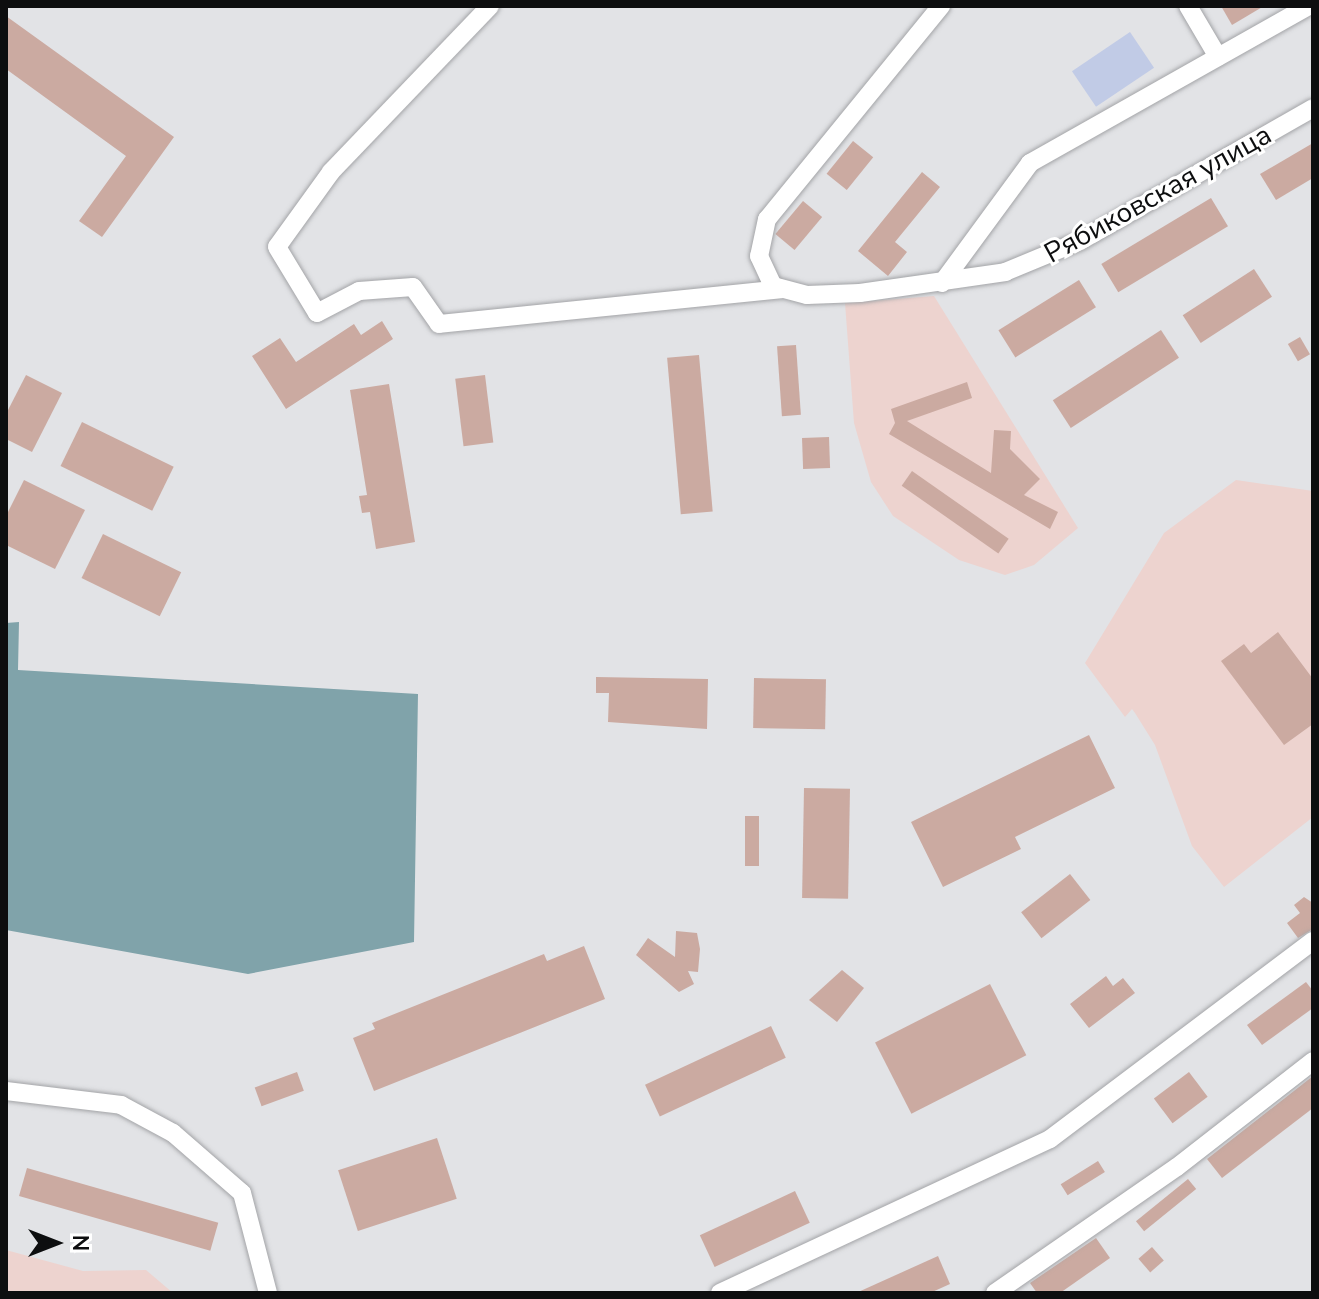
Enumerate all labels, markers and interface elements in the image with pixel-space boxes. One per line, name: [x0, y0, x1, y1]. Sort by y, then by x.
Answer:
street label: Рябиковская улица: [1039, 118, 1277, 270]
north arrow: [16, 1203, 96, 1283]
text: N: [65, 1235, 95, 1251]

